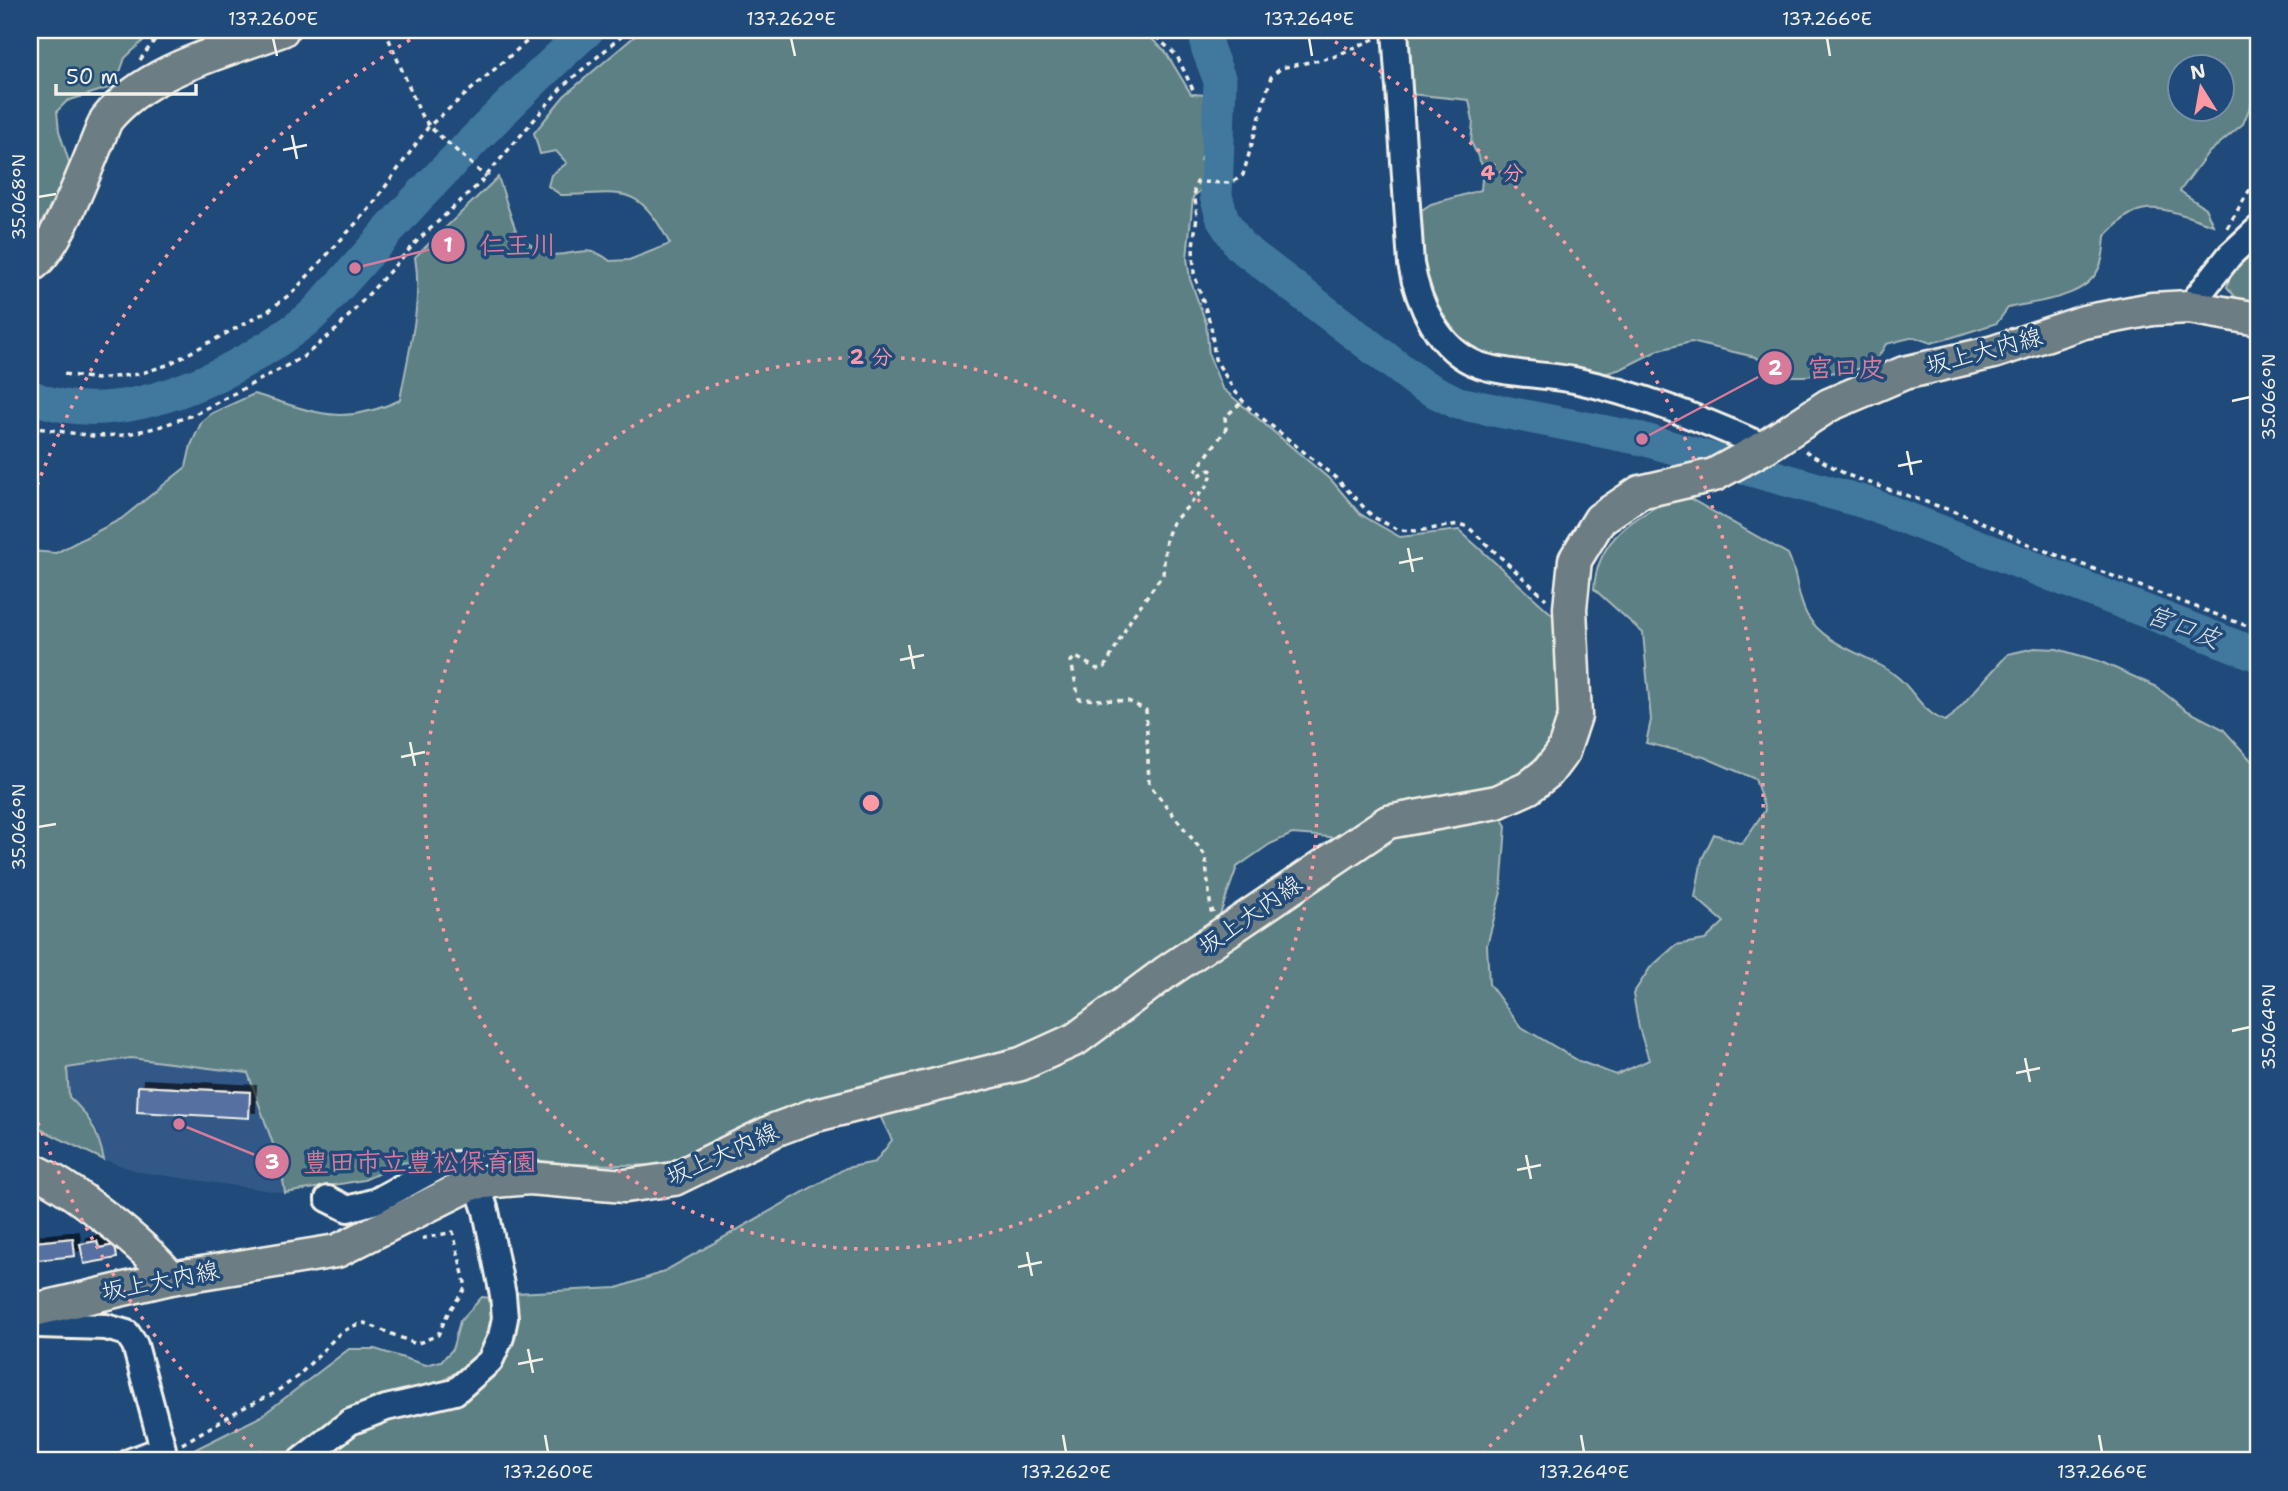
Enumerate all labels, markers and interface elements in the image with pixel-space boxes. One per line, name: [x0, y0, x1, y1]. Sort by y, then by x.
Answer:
text: 137.260°E: [228, 7, 318, 31]
text: 137.262°E: [746, 7, 836, 31]
text: 137.264°E: [1264, 7, 1354, 31]
text: 137.266°E: [1782, 7, 1872, 31]
scale bar: [56, 52, 196, 96]
north arrow: [2166, 52, 2236, 122]
text: N: [2188, 58, 2208, 86]
text: 50 m: [66, 63, 119, 91]
text: 35.068°N: [7, 154, 31, 240]
text: 4 分: [1481, 159, 1523, 187]
callout: 仁王川: [430, 221, 571, 268]
text: 仁王川: [479, 227, 557, 262]
text: 1: [443, 231, 453, 259]
street label: 坂上大内線: [1922, 320, 2046, 382]
text: 2 分: [850, 343, 892, 371]
callout: 宮口皮: [1758, 344, 1899, 391]
text: 宮口皮: [1807, 350, 1885, 385]
text: 2: [1768, 354, 1783, 382]
text: 35.066°N: [2257, 354, 2281, 440]
water label: 宮口皮: [2141, 596, 2228, 657]
text: 35.066°N: [7, 784, 31, 870]
centre of rings: [859, 791, 883, 815]
street label: 坂上大内線: [1192, 867, 1308, 963]
text: 35.064°N: [2257, 984, 2281, 1070]
street label: 坂上大内線: [661, 1115, 783, 1193]
callout: 豊田市立豊松保育園: [254, 1139, 551, 1186]
text: 豊田市立豊松保育園: [303, 1144, 537, 1179]
text: 3: [265, 1148, 279, 1176]
street label: 坂上大内線: [98, 1254, 222, 1308]
text: 137.260°E: [503, 1460, 593, 1484]
text: 137.262°E: [1021, 1460, 1111, 1484]
text: 137.264°E: [1539, 1460, 1629, 1484]
text: 137.266°E: [2057, 1460, 2147, 1484]

